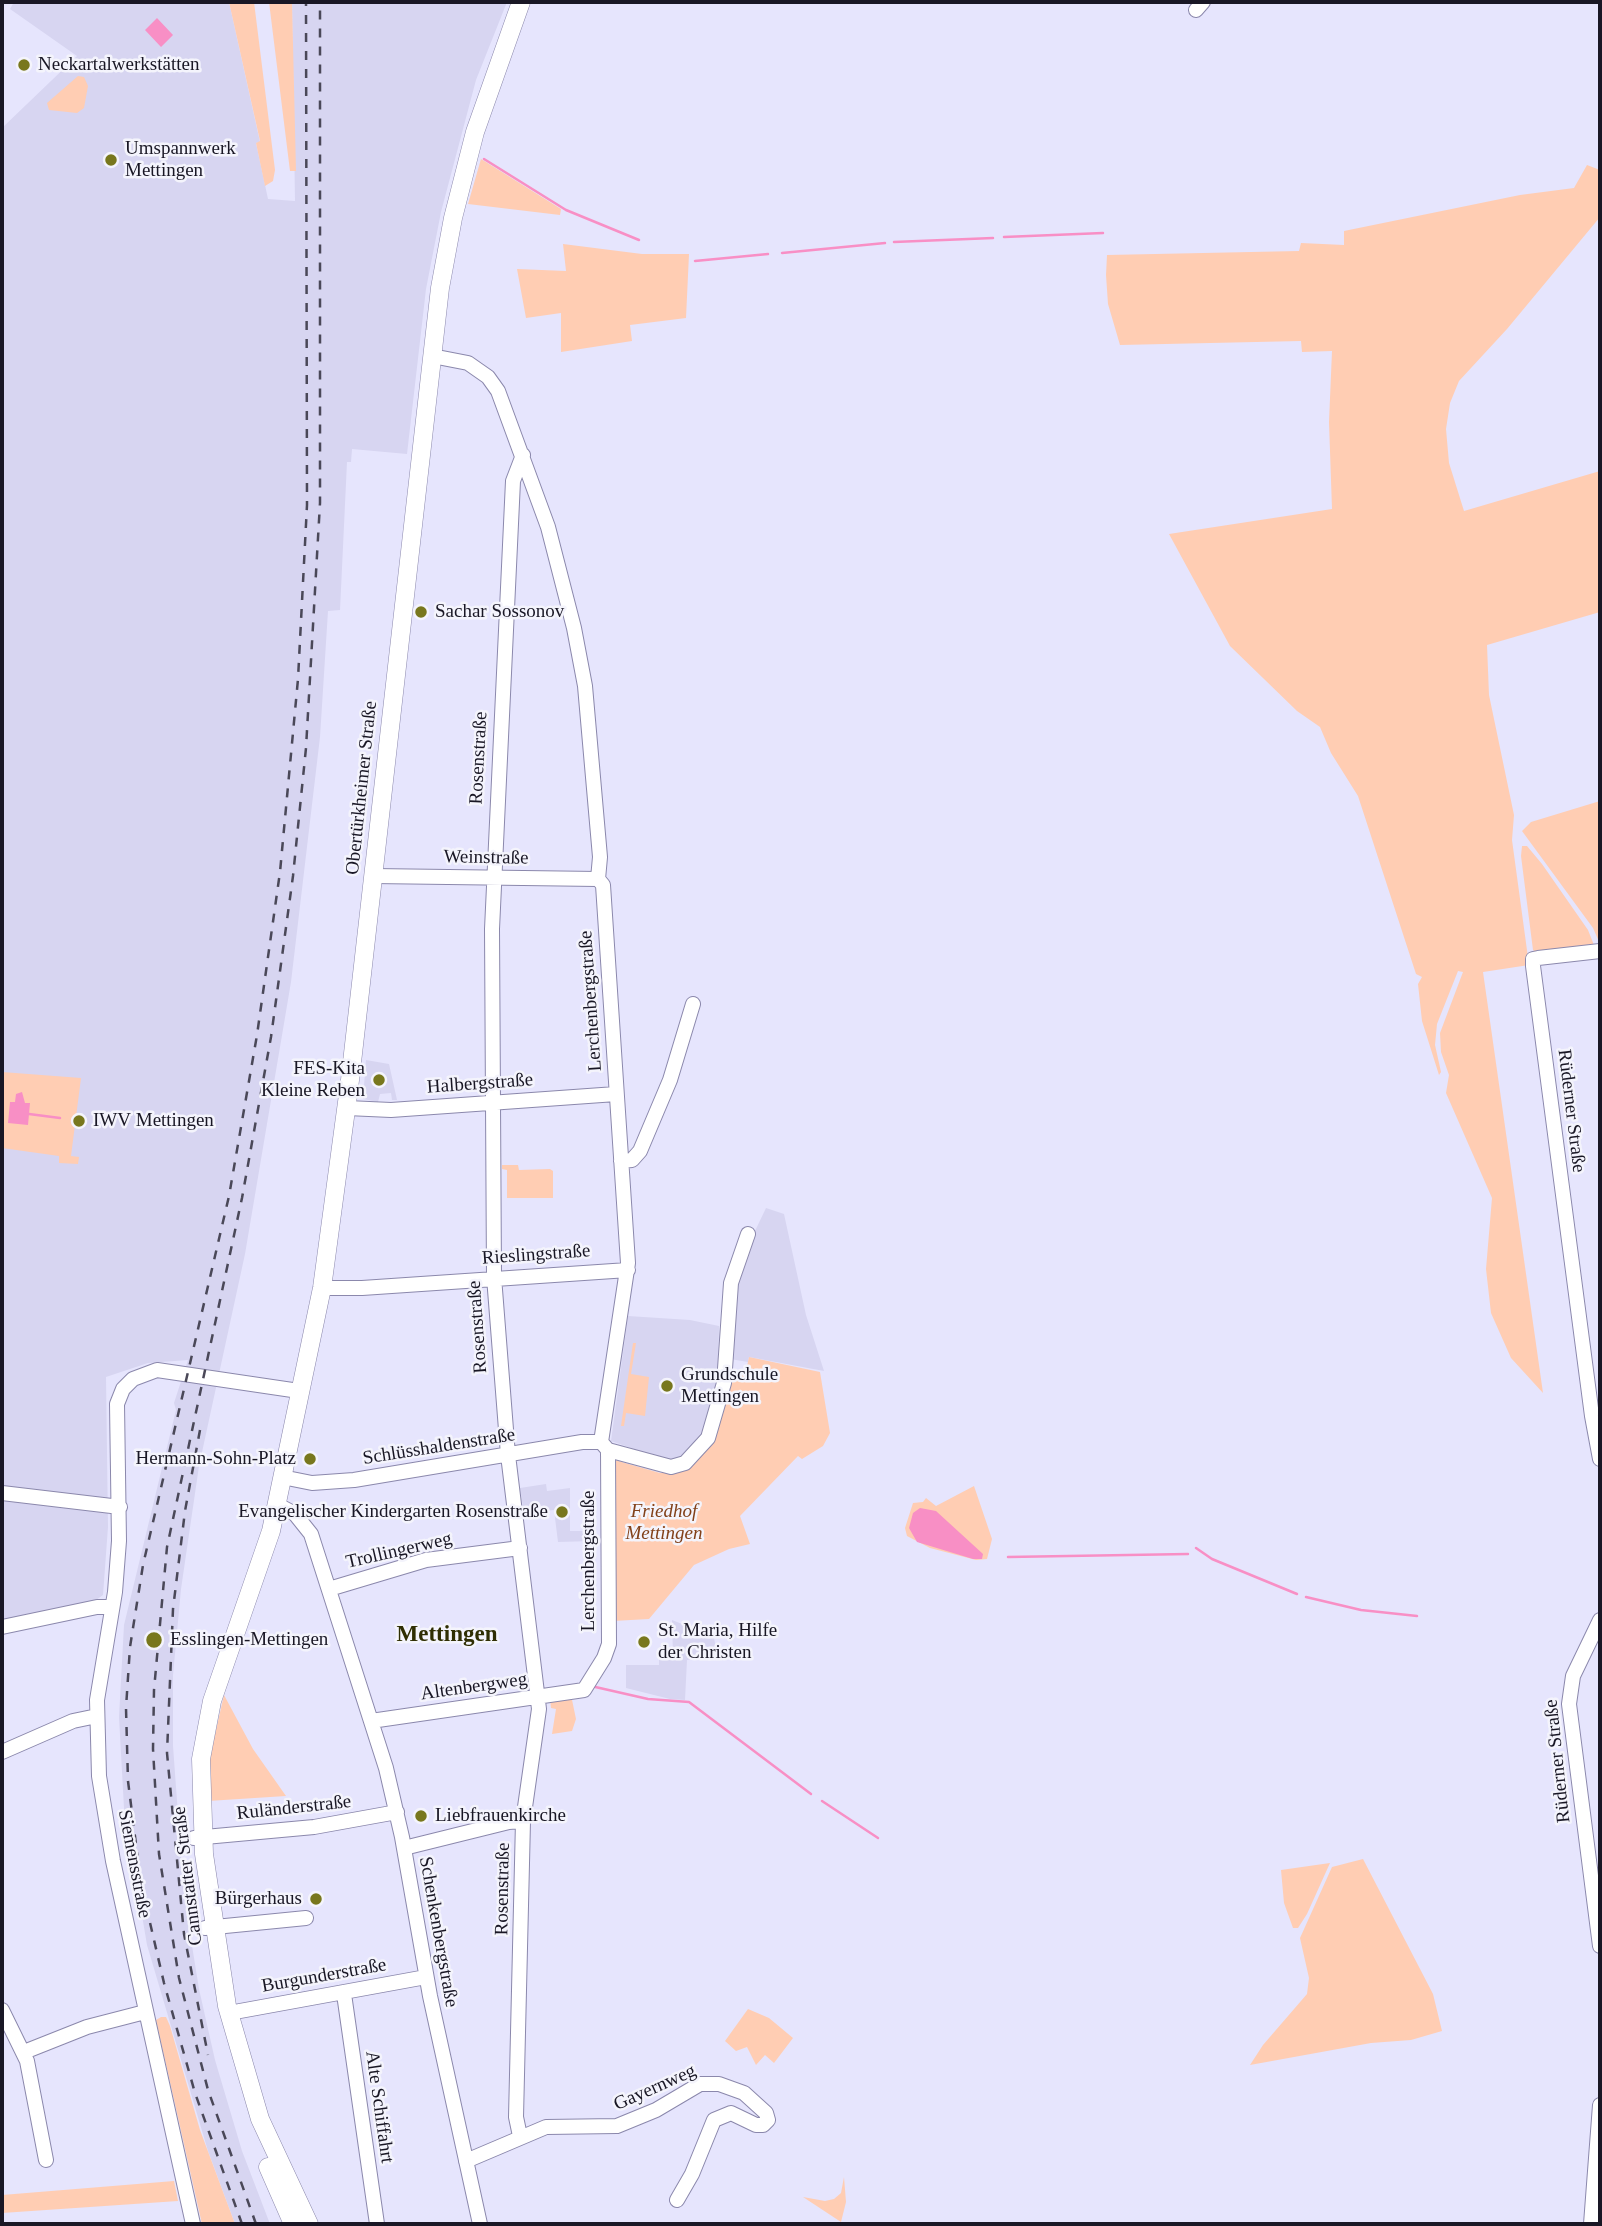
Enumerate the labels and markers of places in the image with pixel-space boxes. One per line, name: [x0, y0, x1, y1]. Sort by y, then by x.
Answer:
place label: Neckartalwerkstätten: [38, 54, 199, 76]
marker: Neckartalwerkstätten: [16, 57, 32, 73]
place label: Umspannwerk Mettingen: [125, 138, 236, 182]
marker: Umspannwerk Mettingen: [103, 152, 119, 168]
place label: Sachar Sossonov: [435, 601, 564, 623]
marker: Sachar Sossonov: [413, 604, 429, 620]
place label: FES-Kita Kleine Reben: [261, 1058, 365, 1102]
marker: FES-Kita Kleine Reben: [371, 1072, 387, 1088]
place label: IWV Mettingen: [93, 1110, 214, 1132]
marker: IWV Mettingen: [71, 1113, 87, 1129]
place label: Grundschule Mettingen: [681, 1364, 778, 1408]
marker: Grundschule Mettingen: [659, 1378, 675, 1394]
place label: Hermann-Sohn-Platz: [136, 1448, 296, 1470]
marker: Hermann-Sohn-Platz: [302, 1451, 318, 1467]
place label: Evangelischer Kindergarten Rosenstraße: [238, 1501, 548, 1523]
marker: Evangelischer Kindergarten Rosenstraße: [554, 1504, 570, 1520]
place label: St. Maria, Hilfe der Christen: [658, 1620, 777, 1664]
place label: Esslingen-Mettingen: [170, 1629, 328, 1651]
marker: Esslingen-Mettingen: [144, 1630, 164, 1650]
marker: St. Maria, Hilfe der Christen: [636, 1634, 652, 1650]
place label: Liebfrauenkirche: [435, 1805, 566, 1827]
marker: Liebfrauenkirche: [413, 1808, 429, 1824]
place label: Bürgerhaus: [215, 1888, 302, 1910]
marker: Bürgerhaus: [308, 1891, 324, 1907]

